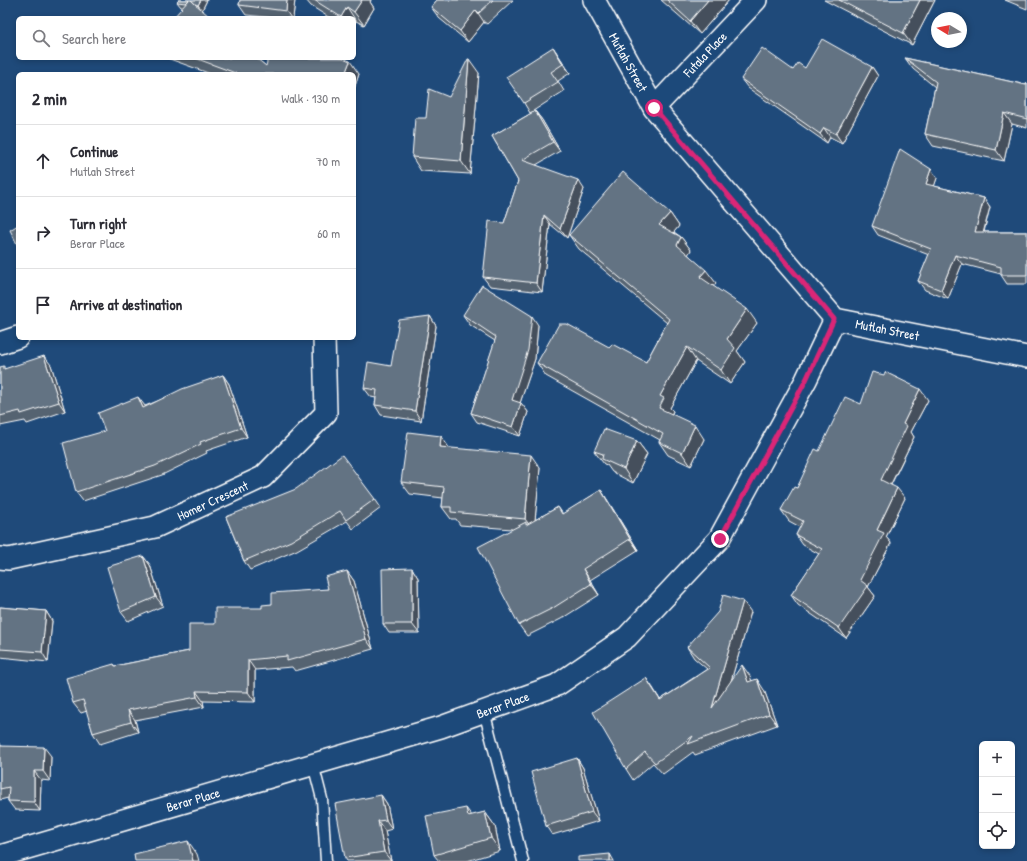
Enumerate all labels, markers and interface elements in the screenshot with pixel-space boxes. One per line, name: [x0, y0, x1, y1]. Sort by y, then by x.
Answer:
north arrow: [931, 12, 967, 48]
search box: [16, 16, 356, 60]
icon: search: [30, 27, 52, 49]
text: Search here: [62, 28, 126, 49]
street label: Futala Place: [678, 28, 731, 82]
street label: Mutlah Street: [605, 29, 652, 95]
text: 2 min: [32, 87, 67, 110]
text: Walk · 130 m: [281, 89, 340, 107]
route start: [645, 99, 663, 117]
text: Continue: [70, 141, 118, 162]
icon: ahead: [32, 150, 54, 172]
text: 70 m: [316, 152, 340, 170]
text: Mutlah Street: [70, 162, 135, 180]
text: Turn right: [70, 213, 126, 234]
icon: right: [32, 222, 54, 244]
text: 60 m: [317, 224, 340, 242]
text: Berar Place: [70, 234, 125, 252]
icon: arrive: [32, 294, 54, 316]
text: Arrive at destination: [70, 294, 182, 315]
street label: Mutlah Street: [854, 314, 921, 345]
street label: Homer Crescent: [174, 476, 251, 525]
route end: [711, 530, 729, 548]
street label: Berar Place: [474, 687, 532, 723]
map controls: [979, 741, 1015, 849]
button: +: [979, 741, 1015, 777]
button: −: [979, 777, 1015, 813]
street label: Berar Place: [164, 783, 222, 816]
button: locate: [979, 813, 1015, 849]

